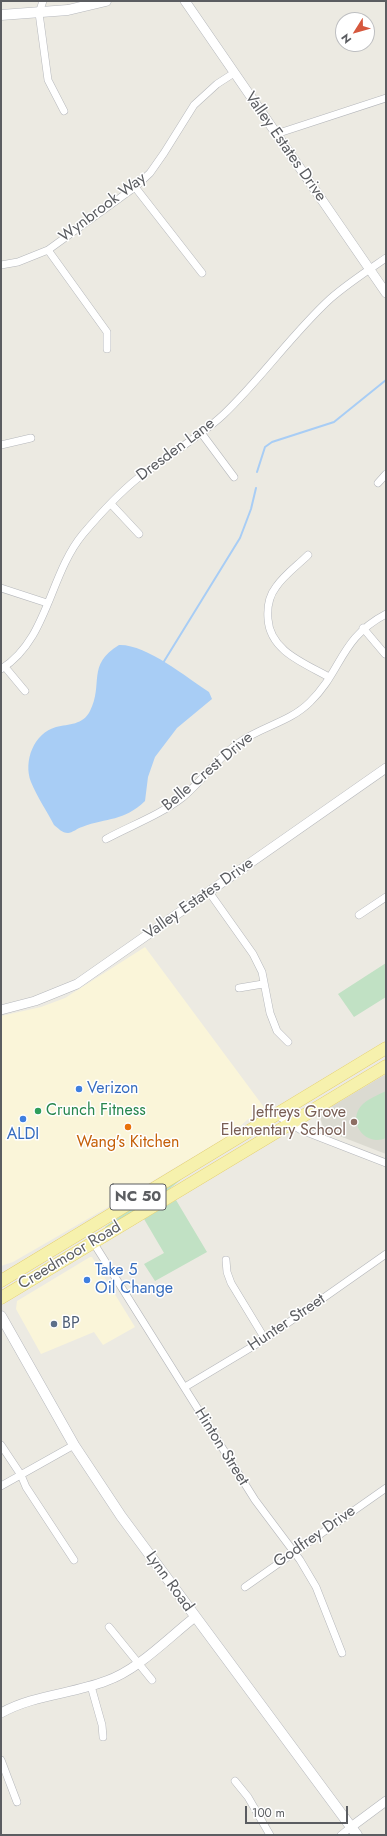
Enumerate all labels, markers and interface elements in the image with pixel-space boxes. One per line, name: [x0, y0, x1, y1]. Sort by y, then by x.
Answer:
north arrow: [335, 12, 375, 52]
text: N: [337, 30, 355, 47]
street label: Valley Estates Drive: [240, 88, 330, 206]
street label: Wynbrook Way: [56, 169, 150, 247]
street label: Dresden Lane: [133, 414, 219, 486]
street label: Belle Crest Drive: [159, 728, 257, 816]
street label: Valley Estates Drive: [140, 854, 258, 944]
place label: Verizon: [87, 1079, 138, 1099]
marker: Verizon: [74, 1084, 84, 1094]
place label: Crunch Fitness: [46, 1101, 146, 1121]
place label: Jeffreys Grove Elementary School: [221, 1103, 346, 1141]
marker: Crunch Fitness: [33, 1106, 43, 1116]
marker: ALDI: [18, 1114, 28, 1124]
marker: Jeffreys Grove Elementary School: [349, 1117, 359, 1127]
marker: Wang's Kitchen: [123, 1122, 133, 1132]
place label: ALDI: [7, 1125, 39, 1145]
place label: Wang's Kitchen: [77, 1133, 179, 1153]
road number: NC 50: [110, 1184, 166, 1210]
street label: Creedmoor Road: [15, 1218, 125, 1294]
place label: Take 5 Oil Change: [95, 1261, 173, 1299]
marker: Take 5 Oil Change: [82, 1275, 92, 1285]
street label: Hunter Street: [245, 1290, 329, 1356]
place label: BP: [62, 1314, 80, 1334]
marker: BP: [49, 1319, 59, 1329]
street label: Hinton Street: [190, 1405, 252, 1489]
street label: Godfrey Drive: [270, 1502, 360, 1572]
street label: Lynn Road: [141, 1548, 197, 1616]
scale bar: [247, 1798, 350, 1824]
text: 100 m: [252, 1804, 285, 1822]

